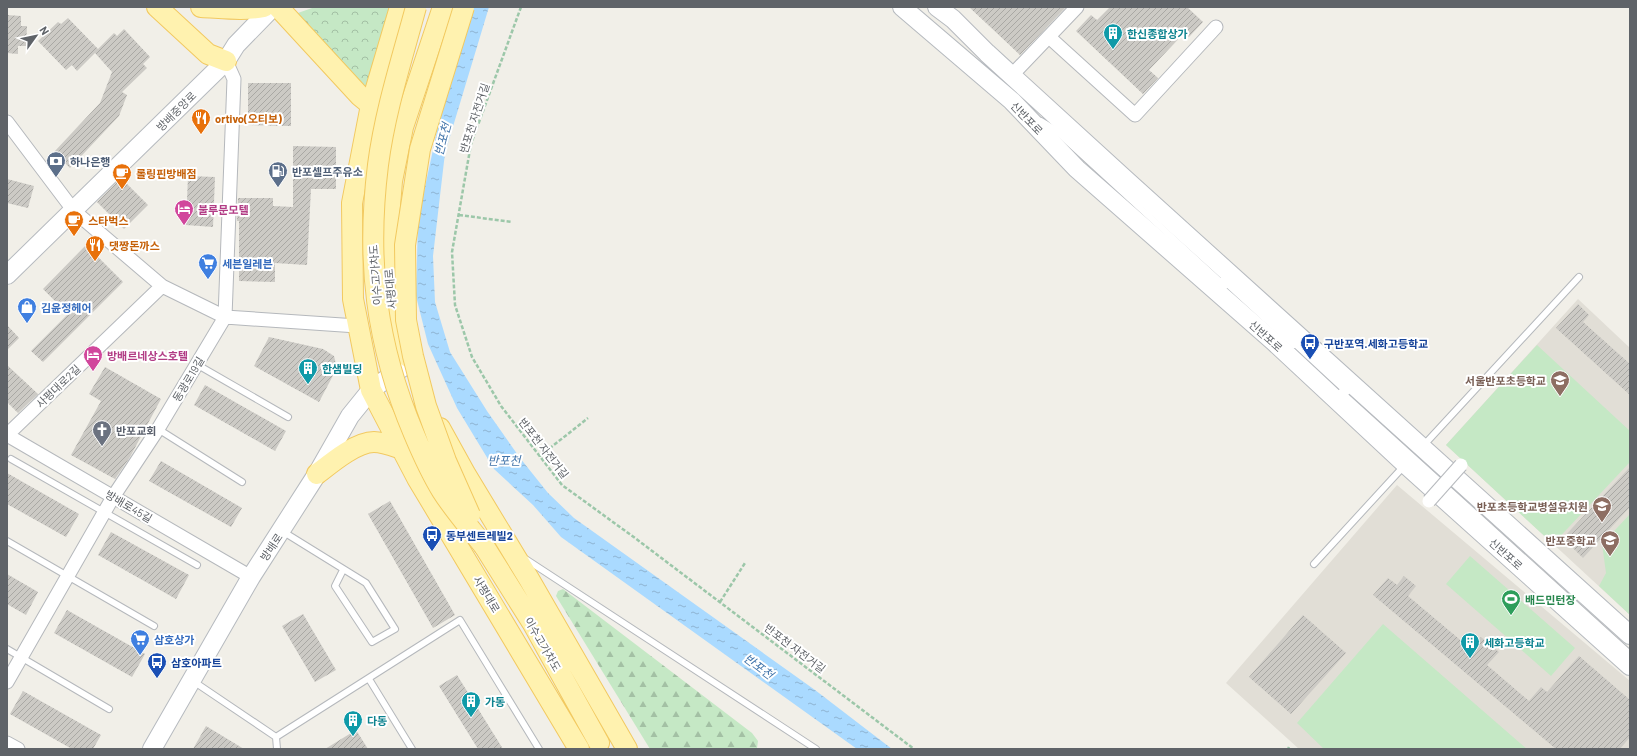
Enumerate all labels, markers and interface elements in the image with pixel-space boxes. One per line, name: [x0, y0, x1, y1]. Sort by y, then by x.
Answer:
north arrow: [16, 16, 56, 56]
building icon: 한신종합상가: [1102, 22, 1124, 50]
text: N: [37, 24, 52, 37]
place label: 한신종합상가: [1127, 27, 1188, 40]
street label: 반포천 자전거길: [457, 81, 491, 155]
street label: 방배중앙로: [154, 89, 198, 133]
street label: 신반포로: [1008, 99, 1046, 137]
restaurant icon: ortivo(오티보): [190, 107, 212, 135]
place label: ortivo(오티보): [215, 112, 282, 125]
water label: 반포천: [431, 119, 454, 157]
bank icon: 하나은행: [45, 150, 67, 178]
place label: 하나은행: [70, 155, 110, 168]
fuel station icon: 반포셀프주유소: [267, 160, 289, 188]
cafe icon: 롤링핀방배점: [111, 162, 133, 190]
place label: 반포셀프주유소: [292, 165, 363, 178]
place label: 롤링핀방배점: [136, 167, 197, 180]
hotel icon: 불루문모텔: [173, 198, 195, 226]
place label: 불루문모텔: [198, 203, 249, 216]
cafe icon: 스타벅스: [63, 209, 85, 237]
place label: 스타벅스: [88, 214, 128, 227]
restaurant icon: 댓짱돈까스: [84, 234, 106, 262]
place label: 댓짱돈까스: [109, 239, 160, 252]
street label: 이수고가차도: [366, 244, 384, 306]
supermarket icon: 세븐일레븐: [197, 252, 219, 280]
place label: 세븐일레븐: [222, 257, 273, 270]
street label: 사평대로: [382, 268, 398, 310]
shop icon: 김윤정헤어: [16, 296, 38, 324]
place label: 김윤정헤어: [41, 301, 92, 314]
street label: 신반포로: [1247, 318, 1285, 354]
bus stop icon: 구반포역.세화고등학교: [1299, 332, 1321, 360]
place label: 구반포역.세화고등학교: [1324, 337, 1428, 350]
hotel icon: 방배르네상스호텔: [82, 344, 104, 372]
place label: 방배르네상스호텔: [107, 349, 188, 362]
street label: 동광로19길: [170, 354, 206, 404]
building icon: 한샘빌딩: [297, 357, 319, 385]
street label: 사평대로2길: [33, 362, 83, 410]
place label: 한샘빌딩: [322, 362, 362, 375]
school or university icon: 서울반포초등학교: [1549, 369, 1571, 397]
place label: 서울반포초등학교: [1465, 374, 1546, 387]
street label: 반포천 자전거길: [516, 415, 572, 481]
church icon: 반포교회: [91, 419, 113, 447]
place label: 반포교회: [116, 424, 156, 437]
water label: 반포천: [487, 453, 523, 467]
street label: 방배로45길: [103, 487, 155, 525]
school or university icon: 반포초등학교병설유치원: [1591, 495, 1613, 523]
place label: 반포초등학교병설유치원: [1477, 500, 1588, 513]
bus stop icon: 동부센트레빌2: [421, 524, 443, 552]
place label: 동부센트레빌2: [446, 529, 513, 542]
school or university icon: 반포중학교: [1599, 529, 1621, 557]
street label: 방배로: [257, 531, 285, 563]
place label: 반포중학교: [1545, 534, 1596, 547]
street label: 신반포로: [1487, 536, 1525, 572]
street label: 사평대로: [471, 573, 503, 615]
sports icon: 배드민턴장: [1500, 588, 1522, 616]
place label: 배드민턴장: [1525, 593, 1576, 606]
street label: 이수고가차도: [522, 614, 564, 674]
street label: 반포천 자전거길: [762, 621, 828, 675]
supermarket icon: 삼호상가: [129, 628, 151, 656]
building icon: 세화고등학교: [1459, 631, 1481, 659]
place label: 삼호상가: [154, 633, 194, 646]
place label: 세화고등학교: [1484, 636, 1545, 649]
water label: 반포천: [742, 650, 778, 683]
bus stop icon: 삼호아파트: [146, 651, 168, 679]
place label: 삼호아파트: [171, 656, 222, 669]
building icon: 가동: [460, 690, 482, 718]
place label: 가동: [485, 695, 505, 708]
building icon: 다동: [342, 709, 364, 737]
place label: 다동: [367, 714, 387, 727]

